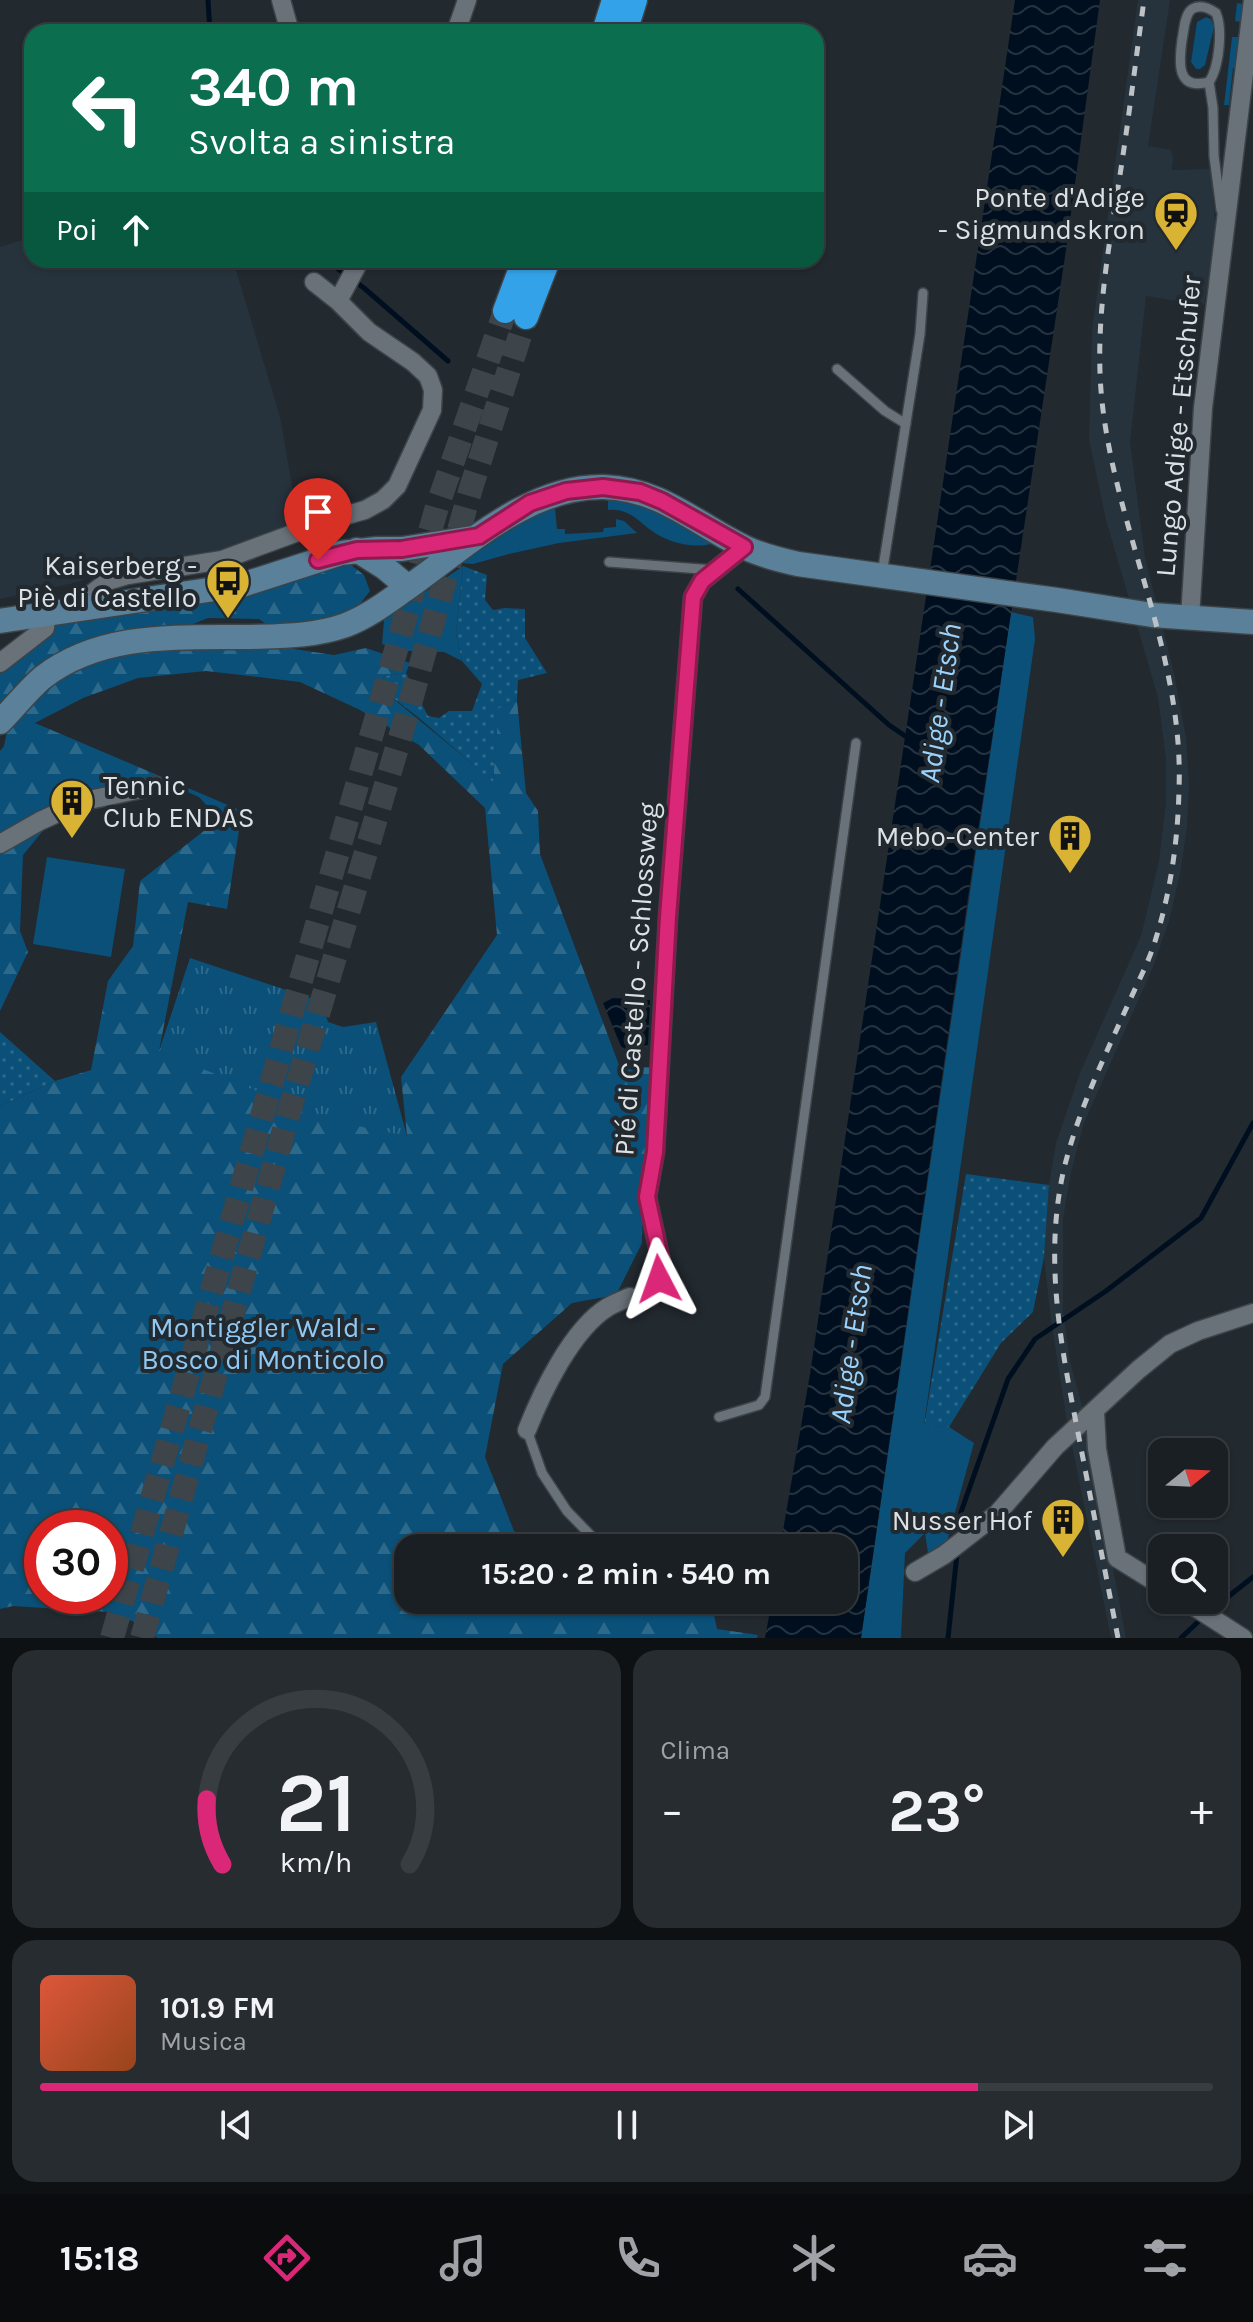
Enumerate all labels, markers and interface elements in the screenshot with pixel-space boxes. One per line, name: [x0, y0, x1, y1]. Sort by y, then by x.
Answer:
text: 340 m: [188, 54, 359, 119]
icon: left: [56, 56, 160, 160]
text: Svolta a sinistra: [188, 121, 455, 163]
place label: Ponte d'Adige - Sigmundskron: [938, 181, 1145, 246]
station icon: Ponte d'Adige - Sigmundskron: [1152, 189, 1200, 252]
icon: ahead: [114, 208, 158, 252]
text: Poi: [56, 212, 98, 248]
street label: Lungo Adige - Etschufer: [1148, 273, 1208, 578]
pin: [284, 478, 352, 560]
icon: arrive: [296, 490, 340, 534]
place label: Kaiserberg - Piè di Castello: [17, 549, 197, 614]
bus stop icon: Kaiserberg - Piè di Castello: [204, 557, 252, 620]
water label: Adige - Etsch: [911, 621, 969, 785]
place label: Tennic Club ENDAS: [103, 769, 255, 834]
building icon: Tennic Club ENDAS: [48, 777, 96, 840]
street label: Pié di Castello - Schlossweg: [607, 801, 665, 1157]
building icon: Mebo-Center: [1046, 812, 1094, 875]
place label: Mebo-Center: [876, 820, 1040, 853]
position arrow: [617, 1237, 701, 1321]
water label: Adige - Etsch: [822, 1262, 880, 1426]
park label: Montiggler Wald - Bosco di Monticolo: [141, 1311, 385, 1376]
north arrow: [1148, 1438, 1228, 1518]
map controls: [1148, 1438, 1228, 1614]
building icon: Nusser Hof: [1039, 1496, 1087, 1559]
place label: Nusser Hof: [892, 1504, 1032, 1537]
speed limit sign: 30: [24, 1510, 128, 1614]
button: search: [1148, 1534, 1228, 1614]
text: 15:20 · 2 min · 540 m: [481, 1556, 771, 1592]
text: Clima: [661, 1735, 730, 1766]
text: 21: [276, 1755, 356, 1852]
text: 23°: [888, 1776, 985, 1846]
text: −: [661, 1785, 684, 1836]
text: +: [1190, 1785, 1213, 1836]
text: km/h: [280, 1846, 352, 1879]
text: 101.9 FM: [160, 1990, 275, 2026]
text: Musica: [160, 2026, 247, 2057]
icon: previous: [214, 2103, 258, 2147]
icon: pause: [605, 2103, 649, 2147]
icon: next: [996, 2103, 1040, 2147]
icon: directions: [259, 2230, 315, 2286]
icon: music: [435, 2230, 491, 2286]
icon: phone: [610, 2230, 666, 2286]
icon: climate: [786, 2230, 842, 2286]
icon: car: [962, 2230, 1018, 2286]
icon: filters: [1137, 2230, 1193, 2286]
text: 15:18: [60, 2237, 139, 2279]

